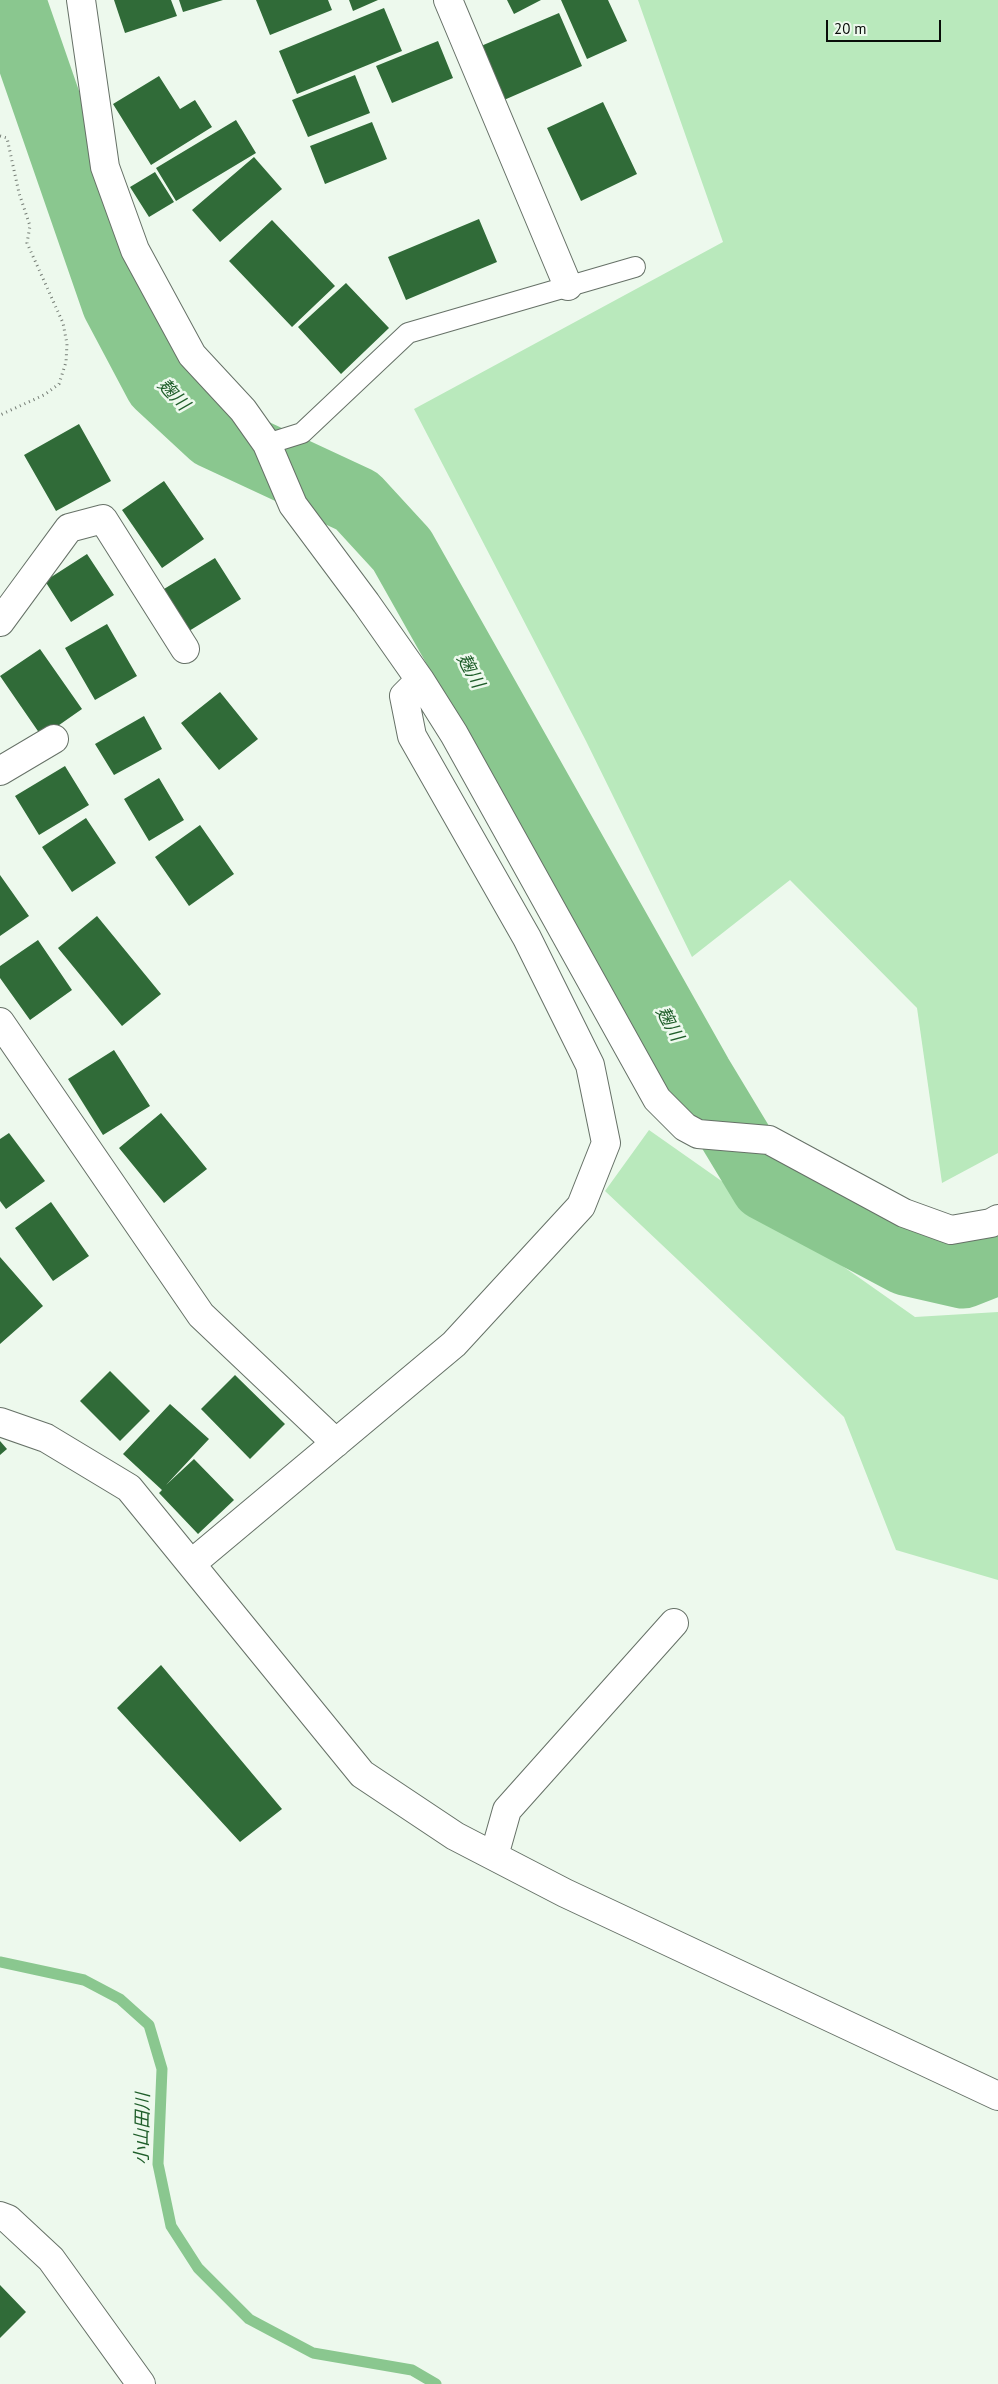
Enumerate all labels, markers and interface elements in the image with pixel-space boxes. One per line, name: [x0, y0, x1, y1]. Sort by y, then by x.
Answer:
scale bar: [828, 10, 943, 42]
text: 20 m: [834, 19, 867, 38]
water label: 麹川: [153, 375, 193, 415]
water label: 麹川: [452, 650, 488, 692]
water label: 麹川: [651, 1003, 687, 1045]
water label: 小山田川: [132, 2093, 154, 2165]

